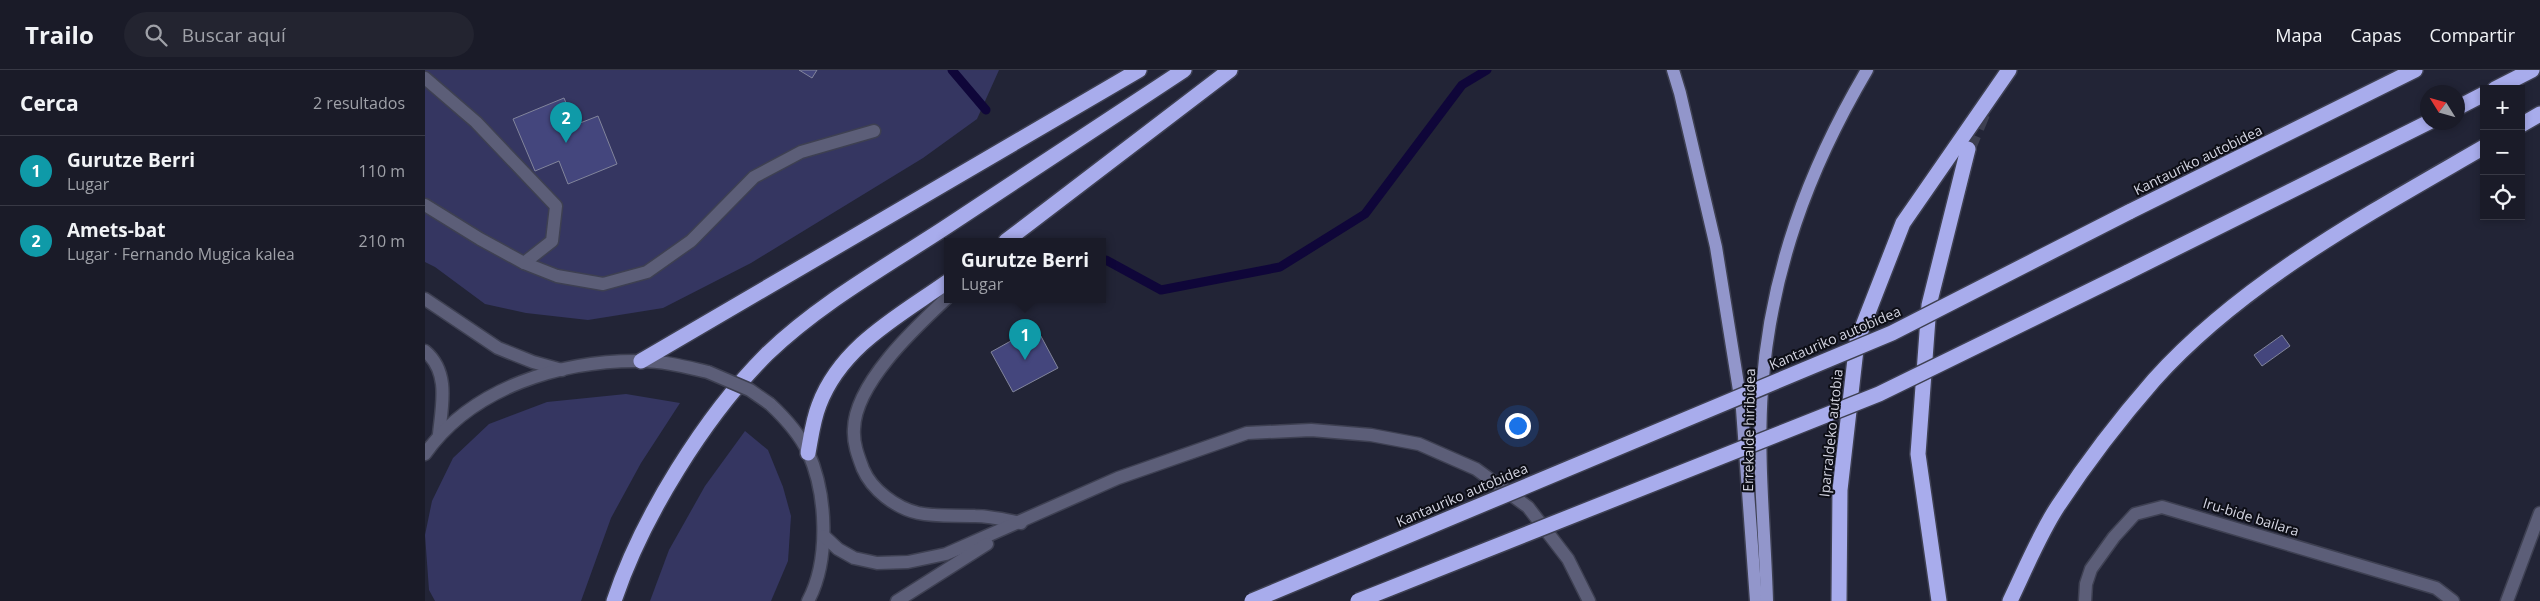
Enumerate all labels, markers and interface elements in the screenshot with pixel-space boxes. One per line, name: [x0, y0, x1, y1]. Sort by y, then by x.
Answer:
search box: [124, 12, 474, 57]
text: Trailo: [25, 18, 94, 51]
icon: search: [142, 21, 170, 49]
text: Buscar aquí: [182, 22, 286, 48]
text: Mapa: [2275, 23, 2323, 47]
text: Capas: [2351, 23, 2401, 47]
text: Compartir: [2429, 23, 2515, 47]
north arrow: [2420, 85, 2465, 130]
map controls: [2480, 85, 2525, 220]
button: +: [2480, 85, 2525, 130]
text: Cerca: [20, 89, 79, 117]
text: 2 resultados: [313, 92, 405, 114]
pin: 2: [550, 102, 582, 143]
street label: Kantauriko autobidea: [2130, 120, 2265, 199]
button: −: [2480, 130, 2525, 175]
text: Gurutze Berri: [67, 147, 195, 173]
text: 1: [31, 160, 41, 182]
text: 110 m: [359, 160, 405, 182]
text: Lugar: [67, 173, 109, 195]
button: locate: [2480, 175, 2525, 220]
text: Amets-bat: [67, 217, 166, 243]
text: 2: [31, 230, 41, 252]
text: 210 m: [359, 230, 405, 252]
popup: [944, 238, 1106, 303]
text: Lugar · Fernando Mugica kalea: [67, 243, 295, 265]
text: Gurutze Berri: [961, 247, 1089, 273]
text: Lugar: [961, 273, 1003, 295]
street label: Kantauriko autobidea: [1766, 301, 1903, 374]
pin: 1: [1009, 319, 1041, 360]
street label: Errekalde hiribidea: [1738, 368, 1759, 492]
street label: Iparraldeko autobia: [1814, 368, 1847, 498]
your location: [1505, 413, 1531, 439]
street label: Kantauriko autobidea: [1393, 458, 1530, 531]
street label: Iru-bide bailara: [2201, 493, 2302, 540]

